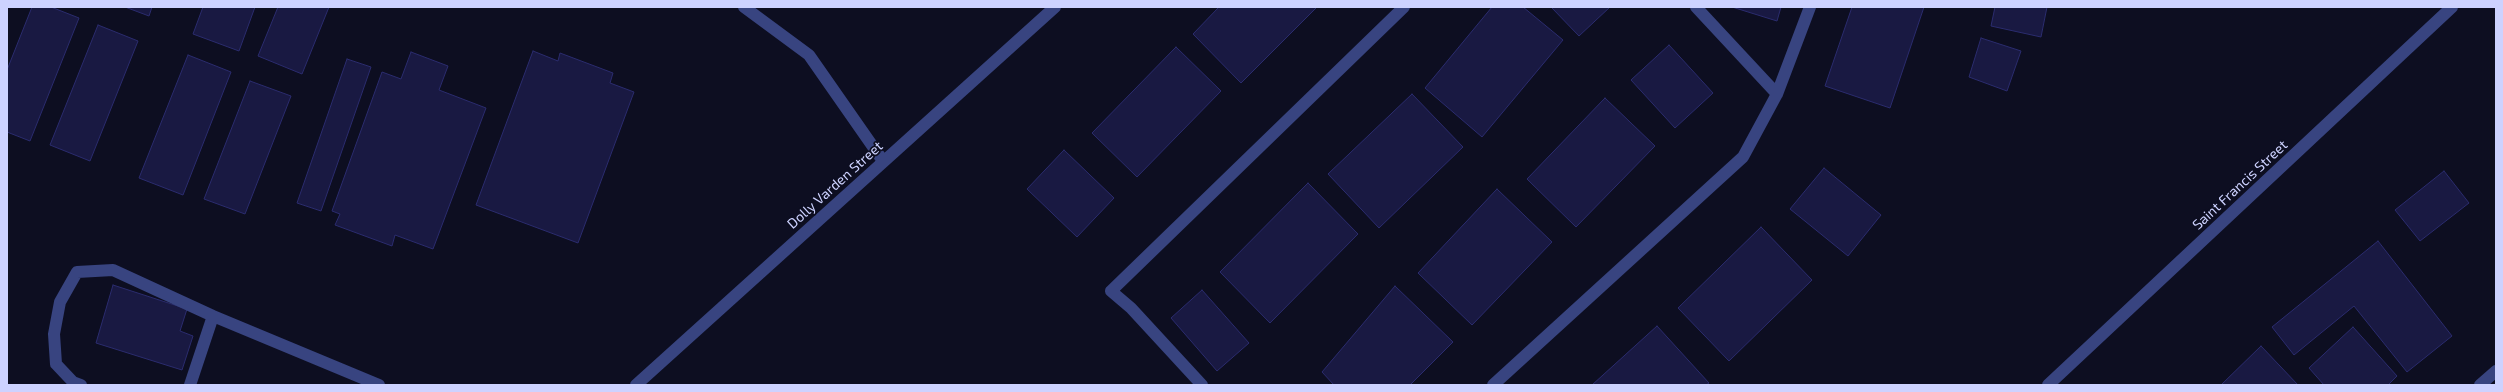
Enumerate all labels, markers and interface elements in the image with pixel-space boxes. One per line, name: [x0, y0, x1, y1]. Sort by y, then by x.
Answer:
street label: Saint Francis Street: [2189, 137, 2291, 233]
street label: Dolly Varden Street: [784, 138, 886, 232]

